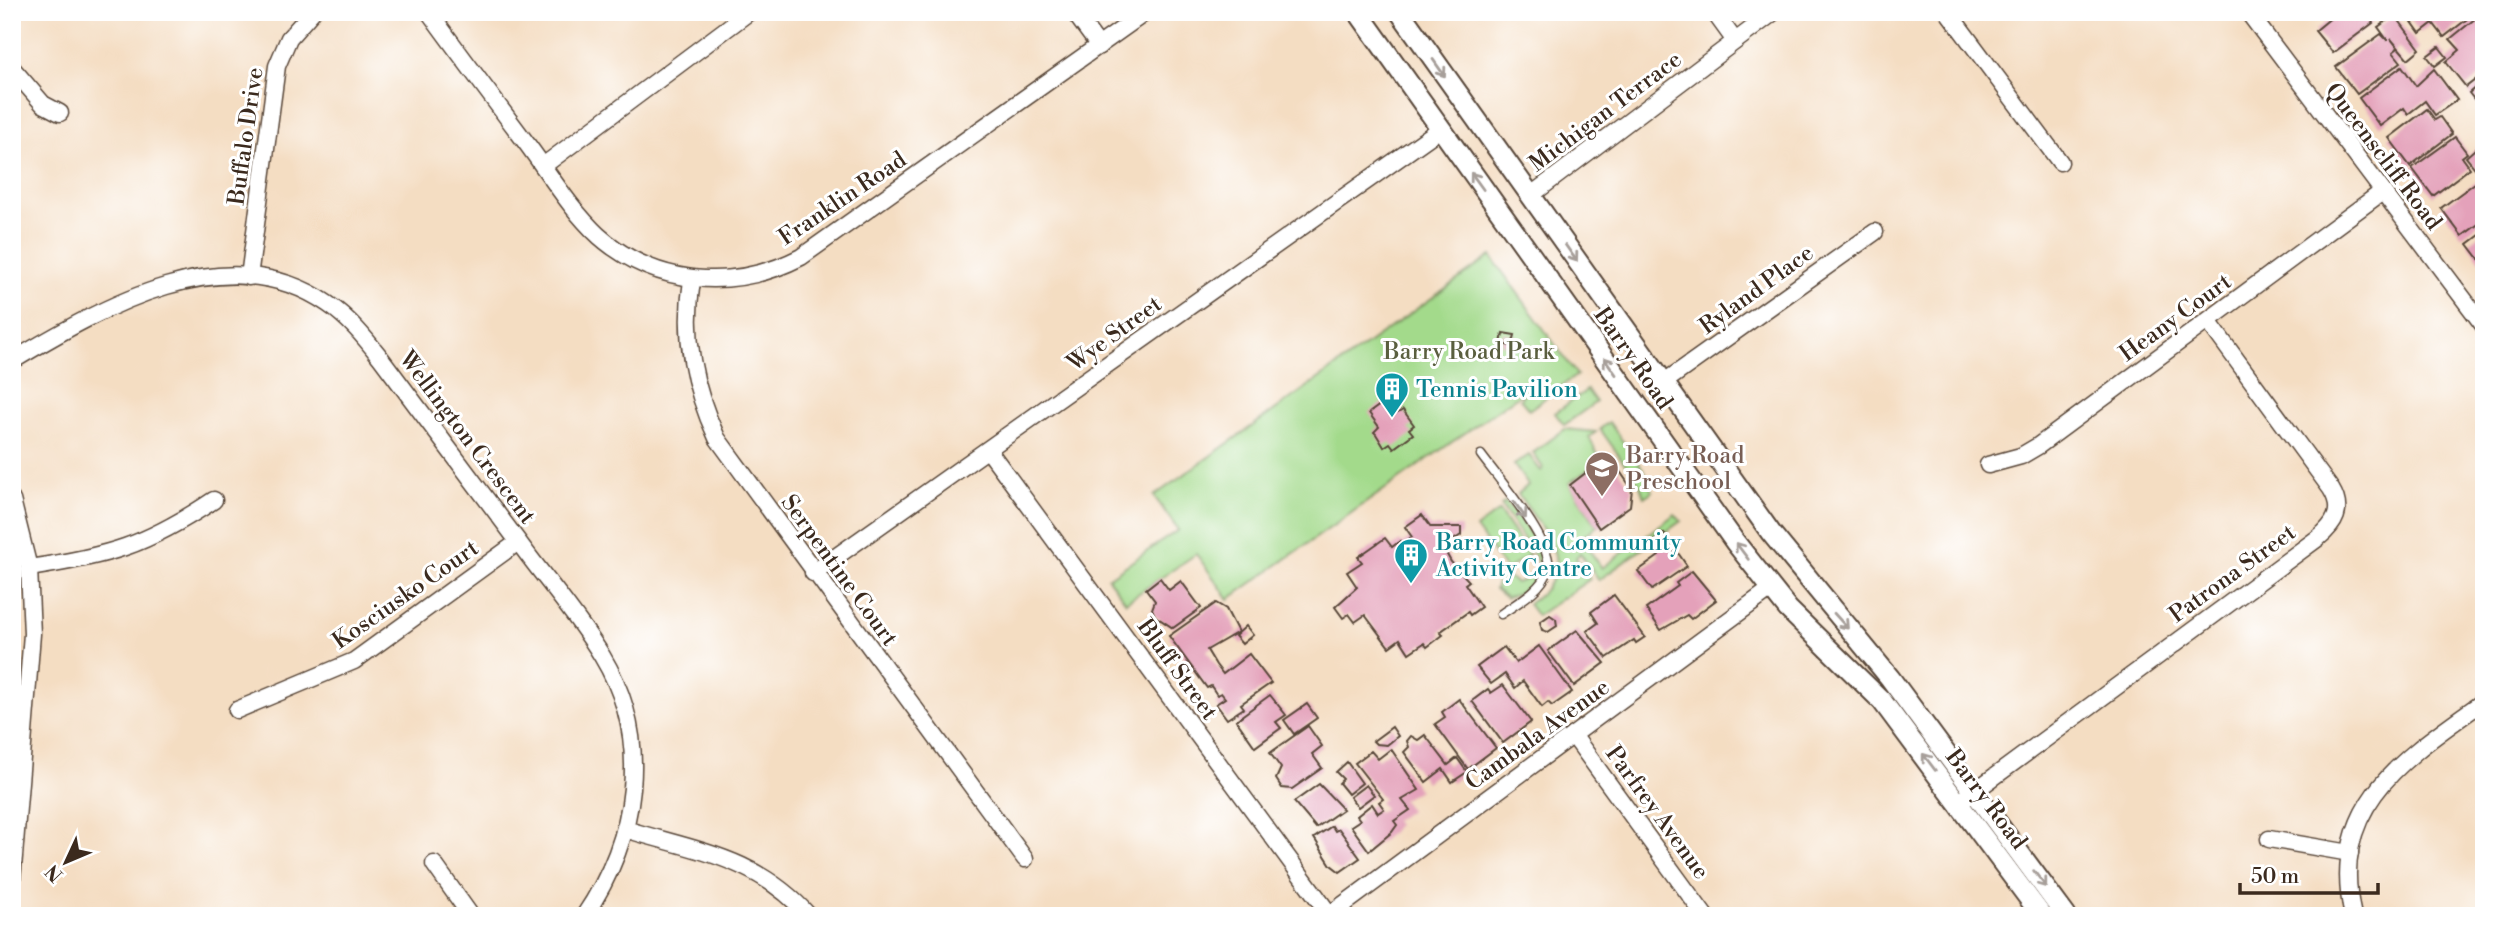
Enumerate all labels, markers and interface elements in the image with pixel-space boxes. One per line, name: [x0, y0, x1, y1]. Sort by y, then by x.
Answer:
street label: Michigan Terrace: [1524, 45, 1687, 178]
one-way arrow: [1432, 58, 1446, 77]
street label: Buffalo Drive: [222, 65, 270, 208]
street label: Queenscliff Road: [2319, 78, 2448, 236]
street label: Franklin Road: [773, 146, 912, 252]
one-way arrow: [1470, 172, 1484, 191]
street label: Ryland Place: [1694, 239, 1819, 341]
one-way arrow: [1564, 243, 1578, 262]
street label: Heany Court: [2114, 268, 2237, 368]
street label: Wye Street: [1061, 290, 1167, 378]
street label: Barry Road: [1587, 301, 1679, 415]
park label: Barry Road Park: [1383, 338, 1555, 366]
street label: Wellington Crescent: [392, 345, 541, 530]
one-way arrow: [1602, 357, 1617, 376]
building icon: Tennis Pavilion: [1373, 370, 1411, 419]
place label: Tennis Pavilion: [1416, 376, 1578, 404]
place label: Barry Road Preschool: [1625, 442, 1744, 496]
school or university icon: Barry Road Preschool: [1583, 449, 1621, 498]
street label: Serpentine Court: [775, 489, 904, 652]
one-way arrow: [1513, 500, 1527, 519]
street label: Patrona Street: [2164, 519, 2301, 629]
place label: Barry Road Community Activity Centre: [1435, 529, 1682, 583]
street label: Kosciusko Court: [327, 534, 484, 656]
building icon: Barry Road Community Activity Centre: [1392, 536, 1430, 585]
one-way arrow: [1735, 542, 1749, 561]
one-way arrow: [1833, 612, 1850, 629]
street label: Bluff Street: [1131, 613, 1223, 726]
street label: Cambala Avenue: [1460, 673, 1615, 796]
street label: Parfrey Avenue: [1599, 740, 1715, 885]
street label: Barry Road: [1939, 743, 2033, 855]
one-way arrow: [1921, 754, 1936, 772]
north arrow: [32, 827, 102, 897]
scale bar: [2240, 851, 2379, 895]
text: N: [41, 859, 68, 887]
text: 50 m: [2251, 864, 2299, 890]
one-way arrow: [2032, 870, 2047, 888]

